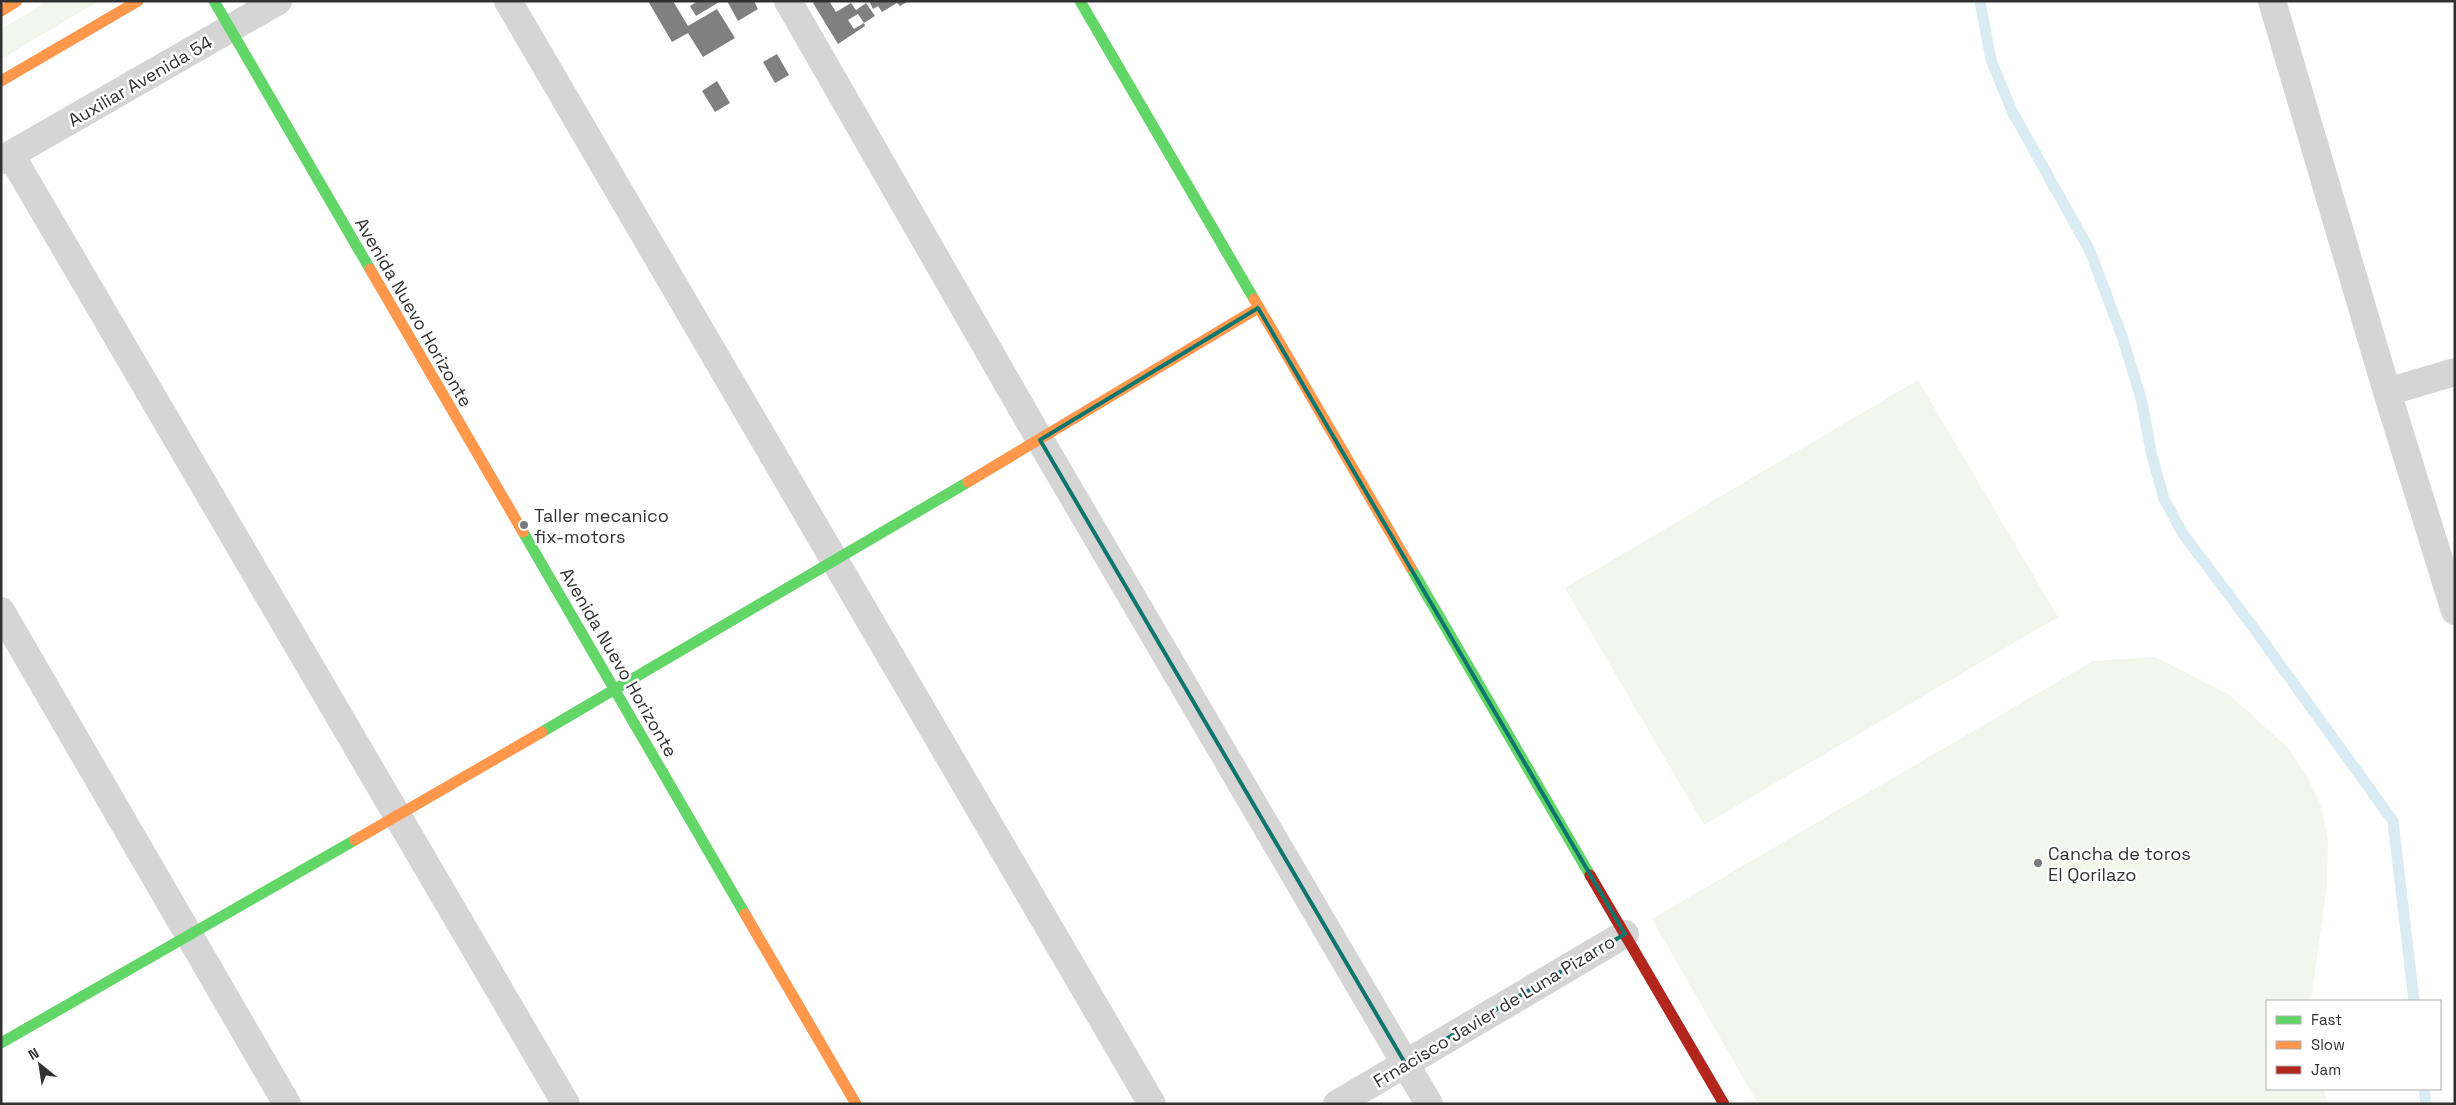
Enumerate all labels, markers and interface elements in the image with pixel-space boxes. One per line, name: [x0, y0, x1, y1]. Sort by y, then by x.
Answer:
street label: Auxiliar Avenida 54: [64, 30, 216, 132]
street label: Avenida Nuevo Horizonte: [350, 213, 478, 411]
place label: Taller mecanico fix-motors: [534, 504, 669, 548]
marker: Taller mecanico fix-motors: [518, 519, 530, 531]
street label: Avenida Nuevo Horizonte: [555, 563, 683, 761]
place label: Cancha de toros El Qorilazo: [2048, 842, 2191, 886]
marker: Cancha de toros El Qorilazo: [2032, 857, 2044, 869]
street label: Frnacisco Javier de Luna Pizarro: [1369, 930, 1619, 1092]
legend: [2266, 1000, 2441, 1090]
text: Fast: [2311, 1010, 2342, 1029]
text: Slow: [2311, 1035, 2345, 1054]
north arrow: [15, 1040, 65, 1090]
text: N: [25, 1044, 42, 1064]
text: Jam: [2311, 1060, 2341, 1079]

